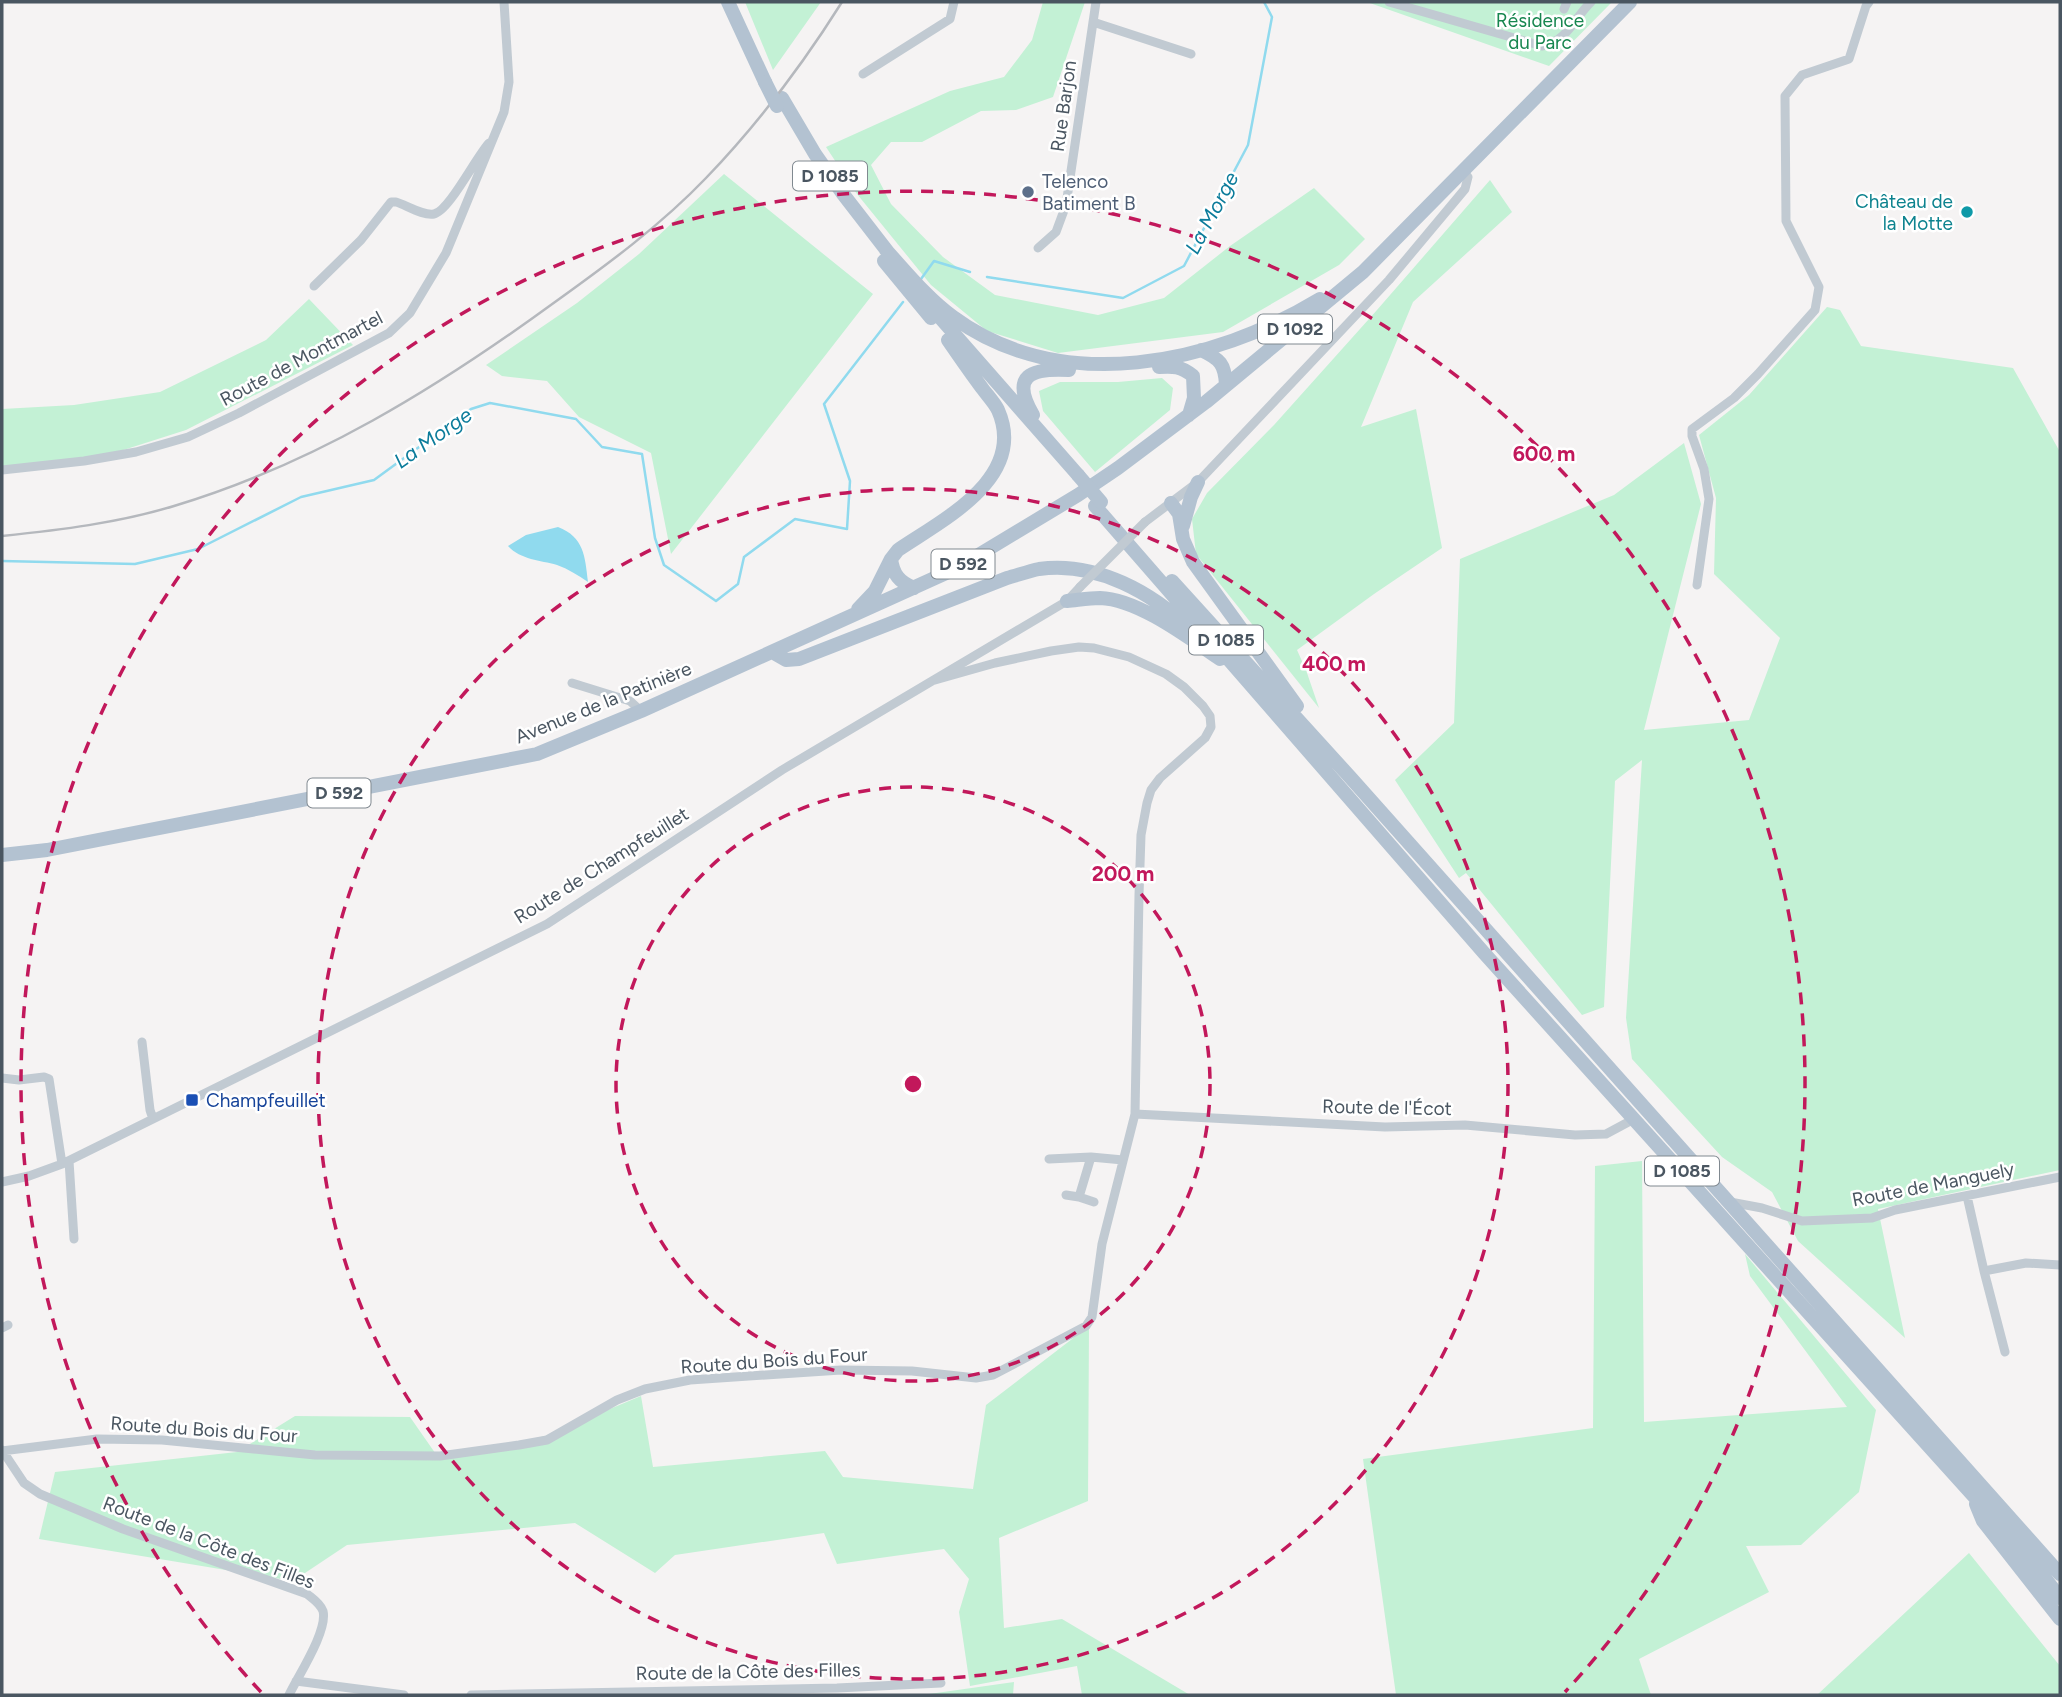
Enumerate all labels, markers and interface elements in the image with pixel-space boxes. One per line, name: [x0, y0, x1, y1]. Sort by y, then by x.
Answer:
park label: Résidence du Parc: [1496, 9, 1584, 54]
street label: Rue Barjon: [1046, 59, 1081, 153]
road number: D 1085: [793, 162, 867, 190]
water label: La Morge: [1180, 167, 1244, 258]
place label: Telenco Batiment B: [1042, 170, 1136, 215]
marker: Telenco Batiment B: [1020, 184, 1036, 200]
place label: Château de la Motte: [1855, 190, 1953, 235]
marker: Château de la Motte: [1959, 204, 1975, 220]
street label: Route de Montmartel: [216, 306, 386, 411]
road number: D 1092: [1258, 314, 1332, 344]
water label: La Morge: [389, 401, 477, 473]
text: 600 m: [1513, 441, 1575, 466]
road number: D 592: [932, 550, 995, 578]
road number: D 1085: [1189, 626, 1263, 654]
text: 400 m: [1302, 651, 1366, 676]
street label: Avenue de la Patinière: [512, 657, 695, 748]
road number: D 592: [308, 778, 370, 808]
street label: Route de Champfeuillet: [510, 802, 693, 929]
text: 200 m: [1092, 861, 1154, 886]
centre of rings: [901, 1072, 925, 1096]
place label: Champfeuillet: [206, 1089, 326, 1112]
marker: Champfeuillet: [184, 1092, 200, 1108]
street label: Route de l'Écot: [1322, 1095, 1452, 1120]
road number: D 1085: [1645, 1156, 1719, 1186]
street label: Route de Manguely: [1850, 1157, 2016, 1211]
street label: Route du Bois du Four: [680, 1342, 869, 1379]
street label: Route du Bois du Four: [110, 1411, 299, 1448]
street label: Route de la Côte des Filles: [100, 1491, 318, 1594]
street label: Route de la Côte des Filles: [635, 1658, 861, 1685]

